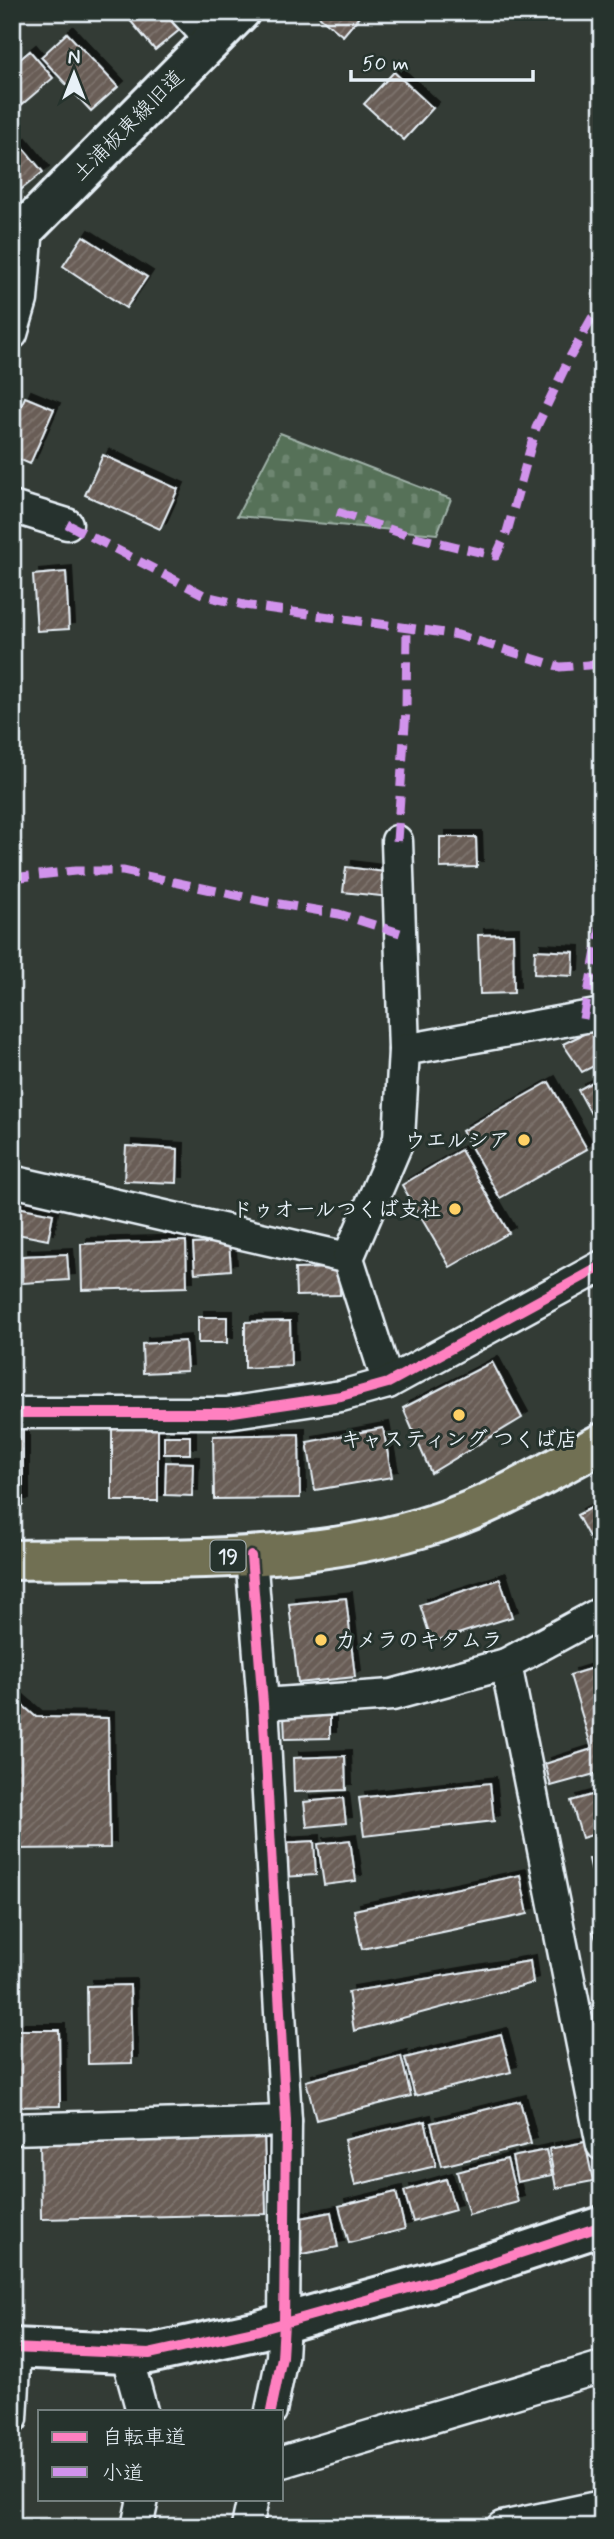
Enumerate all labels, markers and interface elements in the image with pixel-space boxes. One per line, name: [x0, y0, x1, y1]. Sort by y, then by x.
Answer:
north arrow: [38, 38, 108, 108]
scale bar: [351, 38, 534, 82]
text: N: [68, 46, 80, 71]
text: 50 m: [362, 50, 409, 78]
street label: 土浦板東線旧道: [67, 64, 191, 188]
place label: ウエルシア: [405, 1127, 510, 1155]
marker: ウエルシア: [516, 1132, 532, 1148]
place label: ドゥオールつくば支社: [232, 1196, 441, 1224]
marker: ドゥオールつくば支社: [447, 1201, 463, 1217]
marker: キャスティング つくば店: [451, 1407, 467, 1423]
place label: キャスティング つくば店: [341, 1426, 577, 1454]
road number: 19: [210, 1540, 246, 1572]
place label: カメラのキタムラ: [335, 1627, 503, 1655]
marker: カメラのキタムラ: [313, 1632, 329, 1648]
legend: [38, 2410, 284, 2500]
text: 自転車道: [102, 2424, 186, 2452]
text: 小道: [102, 2460, 144, 2488]

